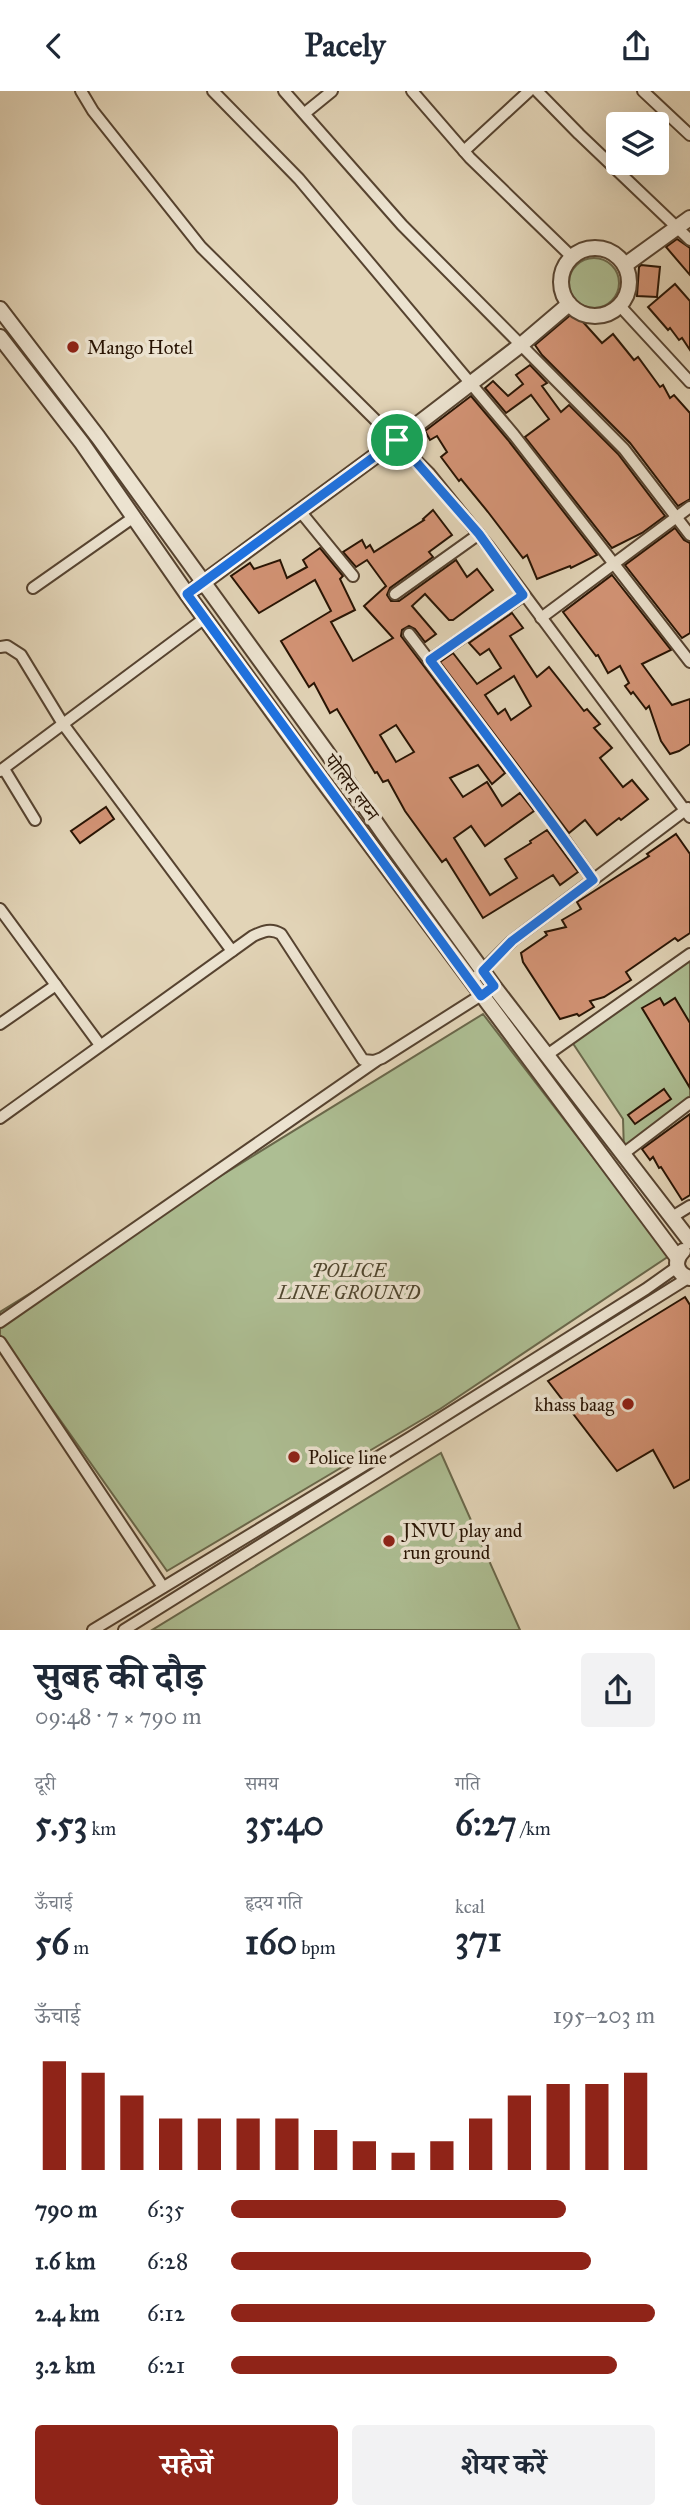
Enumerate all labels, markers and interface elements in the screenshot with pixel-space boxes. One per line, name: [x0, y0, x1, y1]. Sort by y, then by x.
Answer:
text: Pacely: [304, 26, 386, 65]
icon: back: [35, 27, 73, 65]
icon: share: [617, 27, 655, 65]
map controls: [606, 112, 669, 175]
button: layers: [606, 112, 669, 175]
place label: Mango Hotel: [87, 336, 194, 360]
marker: Mango Hotel: [65, 339, 81, 355]
pin: [367, 410, 427, 470]
icon: arrive: [378, 421, 416, 459]
street label: पोलिस लय्न: [319, 749, 385, 826]
park label: POLICE LINE GROUND: [277, 1259, 421, 1304]
place label: khass baag: [535, 1393, 614, 1417]
marker: khass baag: [620, 1396, 636, 1412]
place label: Police line: [308, 1446, 387, 1469]
marker: Police line: [286, 1449, 302, 1465]
place label: JNVU play and run ground: [401, 1519, 523, 1565]
marker: JNVU play and run ground: [381, 1533, 397, 1549]
text: सुबह की दौड़: [35, 1653, 204, 1699]
button: share: [581, 1653, 655, 1727]
text: 09:48 · 7 × 790 m: [35, 1702, 201, 1730]
text: दूरी: [35, 1772, 56, 1795]
text: समय: [245, 1772, 278, 1795]
text: गति: [455, 1772, 480, 1795]
text: 5.53: [35, 1802, 87, 1845]
text: 35:40: [245, 1802, 324, 1845]
text: 6:27: [455, 1802, 517, 1845]
text: km: [87, 1817, 116, 1840]
text: /km: [517, 1817, 551, 1840]
text: ऊँचाई: [35, 1891, 72, 1914]
text: हृदय गति: [245, 1891, 302, 1914]
text: kcal: [455, 1895, 485, 1918]
text: 371: [455, 1918, 502, 1961]
text: 56: [35, 1921, 69, 1964]
text: 160: [245, 1921, 297, 1964]
text: m: [69, 1936, 89, 1959]
text: bpm: [297, 1936, 336, 1959]
text: ऊँचाई: [35, 2001, 80, 2029]
text: 195–203 m: [553, 2001, 655, 2029]
text: 790 m: [35, 2195, 97, 2223]
text: 6:35: [147, 2195, 184, 2223]
text: 1.6 km: [35, 2247, 96, 2275]
text: 6:28: [147, 2247, 188, 2275]
text: 2.4 km: [35, 2299, 100, 2327]
text: 6:12: [147, 2299, 185, 2327]
text: 3.2 km: [35, 2351, 95, 2379]
text: 6:21: [147, 2351, 185, 2379]
button: सहेजें: [35, 2425, 338, 2505]
button: शेयर करें: [352, 2425, 655, 2505]

